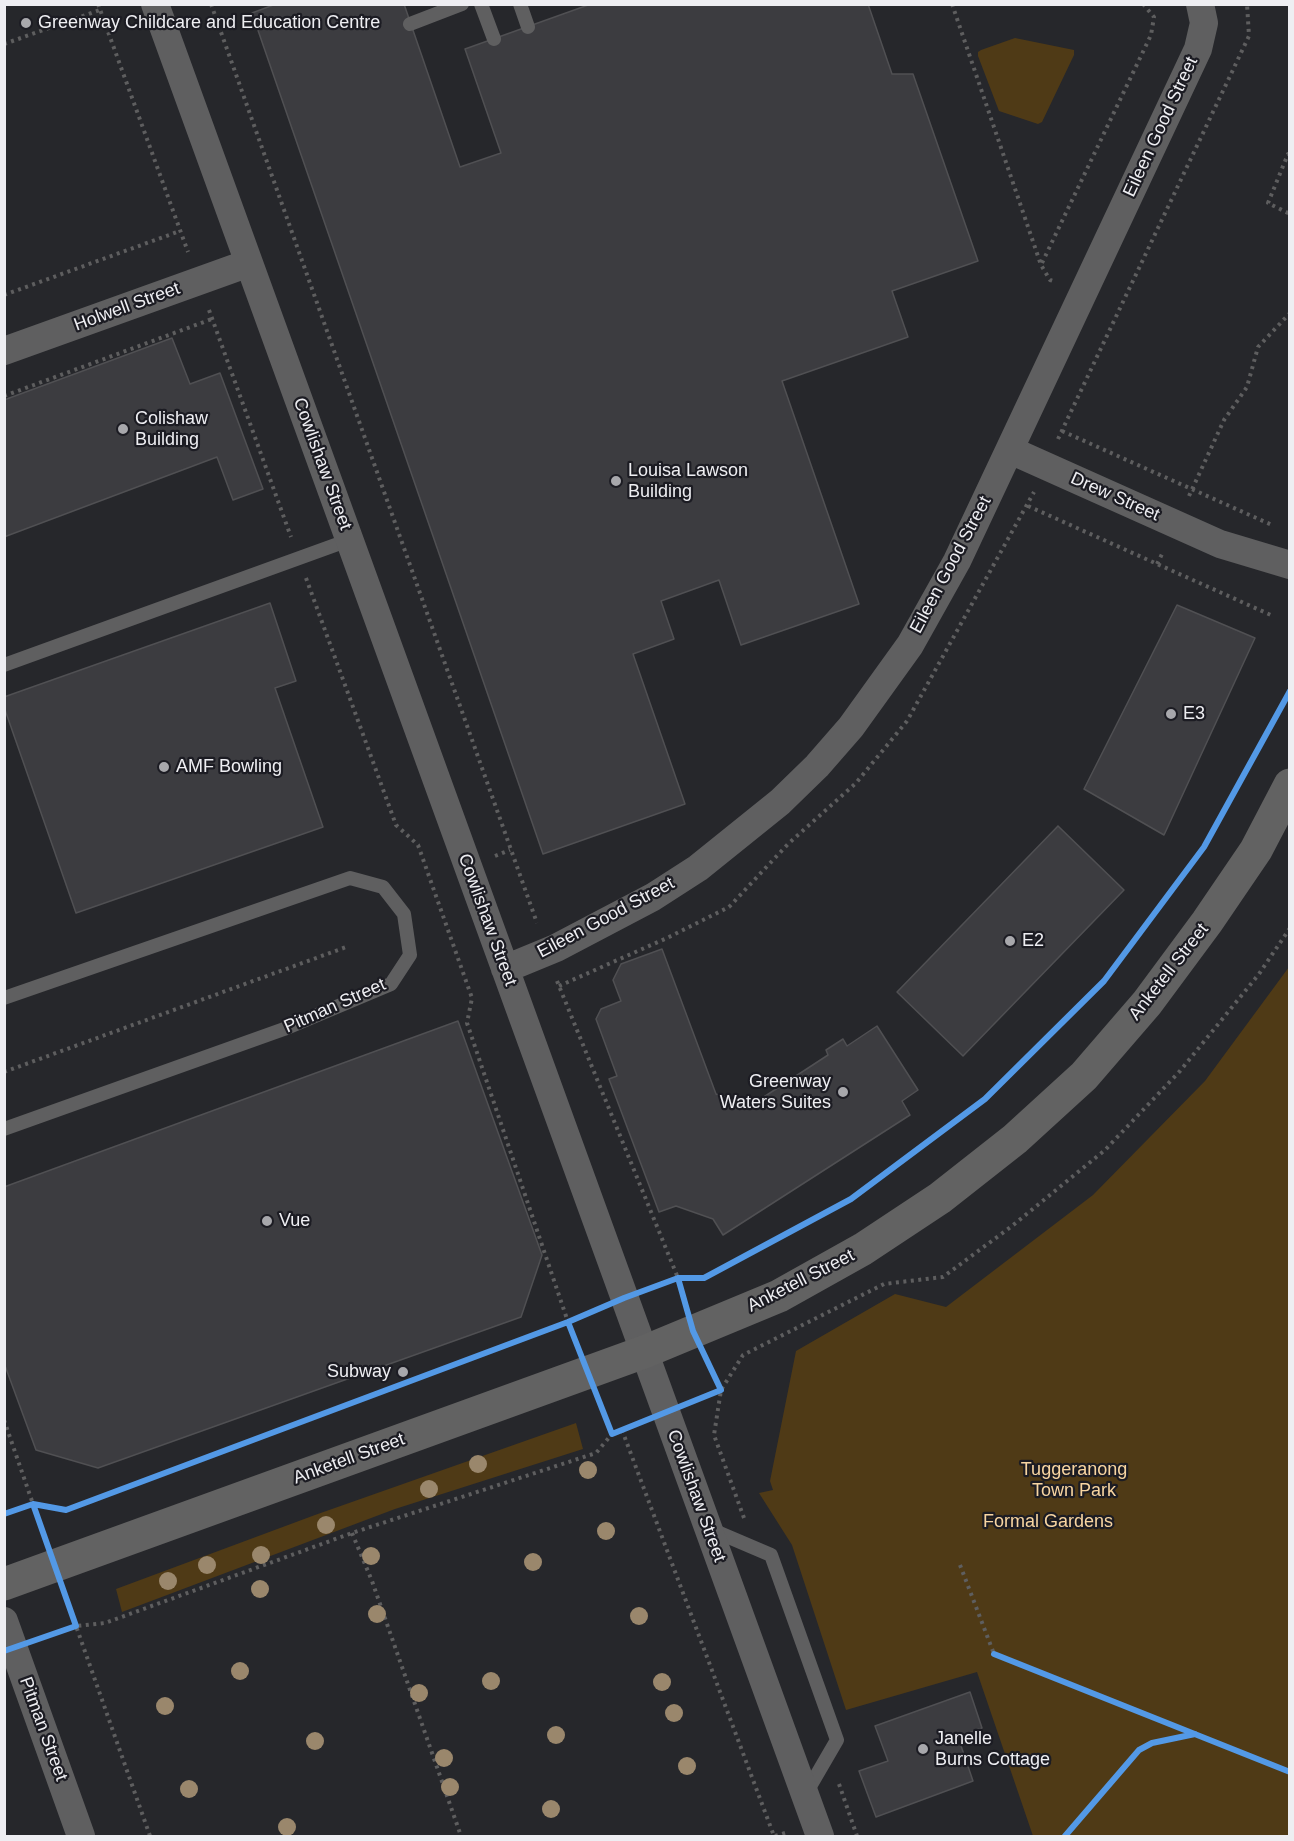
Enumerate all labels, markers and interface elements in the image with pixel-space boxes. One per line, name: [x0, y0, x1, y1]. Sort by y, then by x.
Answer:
place label: Greenway Childcare and Education Centre: [38, 12, 380, 34]
marker: Greenway Childcare and Education Centre: [19, 16, 33, 30]
street label: Eileen Good Street: [1119, 54, 1203, 200]
street label: Holwell Street: [71, 278, 183, 336]
street label: Cowlishaw Street: [288, 395, 356, 533]
place label: Colishaw Building: [135, 408, 208, 450]
marker: Colishaw Building: [116, 422, 130, 436]
place label: Louisa Lawson Building: [628, 460, 748, 502]
street label: Drew Street: [1067, 468, 1163, 526]
marker: Louisa Lawson Building: [609, 474, 623, 488]
street label: Eileen Good Street: [906, 493, 996, 637]
place label: E3: [1183, 703, 1205, 725]
marker: E3: [1164, 707, 1178, 721]
place label: AMF Bowling: [176, 756, 282, 778]
marker: AMF Bowling: [157, 760, 171, 774]
street label: Cowlishaw Street: [453, 851, 521, 989]
street label: Eileen Good Street: [534, 873, 678, 963]
street label: Anketell Street: [1124, 919, 1214, 1025]
place label: E2: [1022, 930, 1044, 952]
marker: E2: [1003, 934, 1017, 948]
street label: Pitman Street: [281, 974, 389, 1038]
place label: Greenway Waters Suites: [720, 1071, 831, 1114]
marker: Greenway Waters Suites: [836, 1085, 850, 1099]
place label: Vue: [279, 1210, 310, 1232]
marker: Vue: [260, 1214, 274, 1228]
street label: Anketell Street: [744, 1245, 858, 1317]
place label: Subway: [327, 1361, 391, 1383]
marker: Subway: [396, 1365, 410, 1379]
street label: Cowlishaw Street: [662, 1427, 730, 1565]
street label: Anketell Street: [290, 1429, 408, 1489]
park label: Tuggeranong Town Park: [1021, 1459, 1127, 1502]
park label: Formal Gardens: [983, 1511, 1113, 1533]
street label: Pitman Street: [14, 1674, 72, 1784]
place label: Janelle Burns Cottage: [935, 1728, 1050, 1770]
marker: Janelle Burns Cottage: [916, 1742, 930, 1756]

